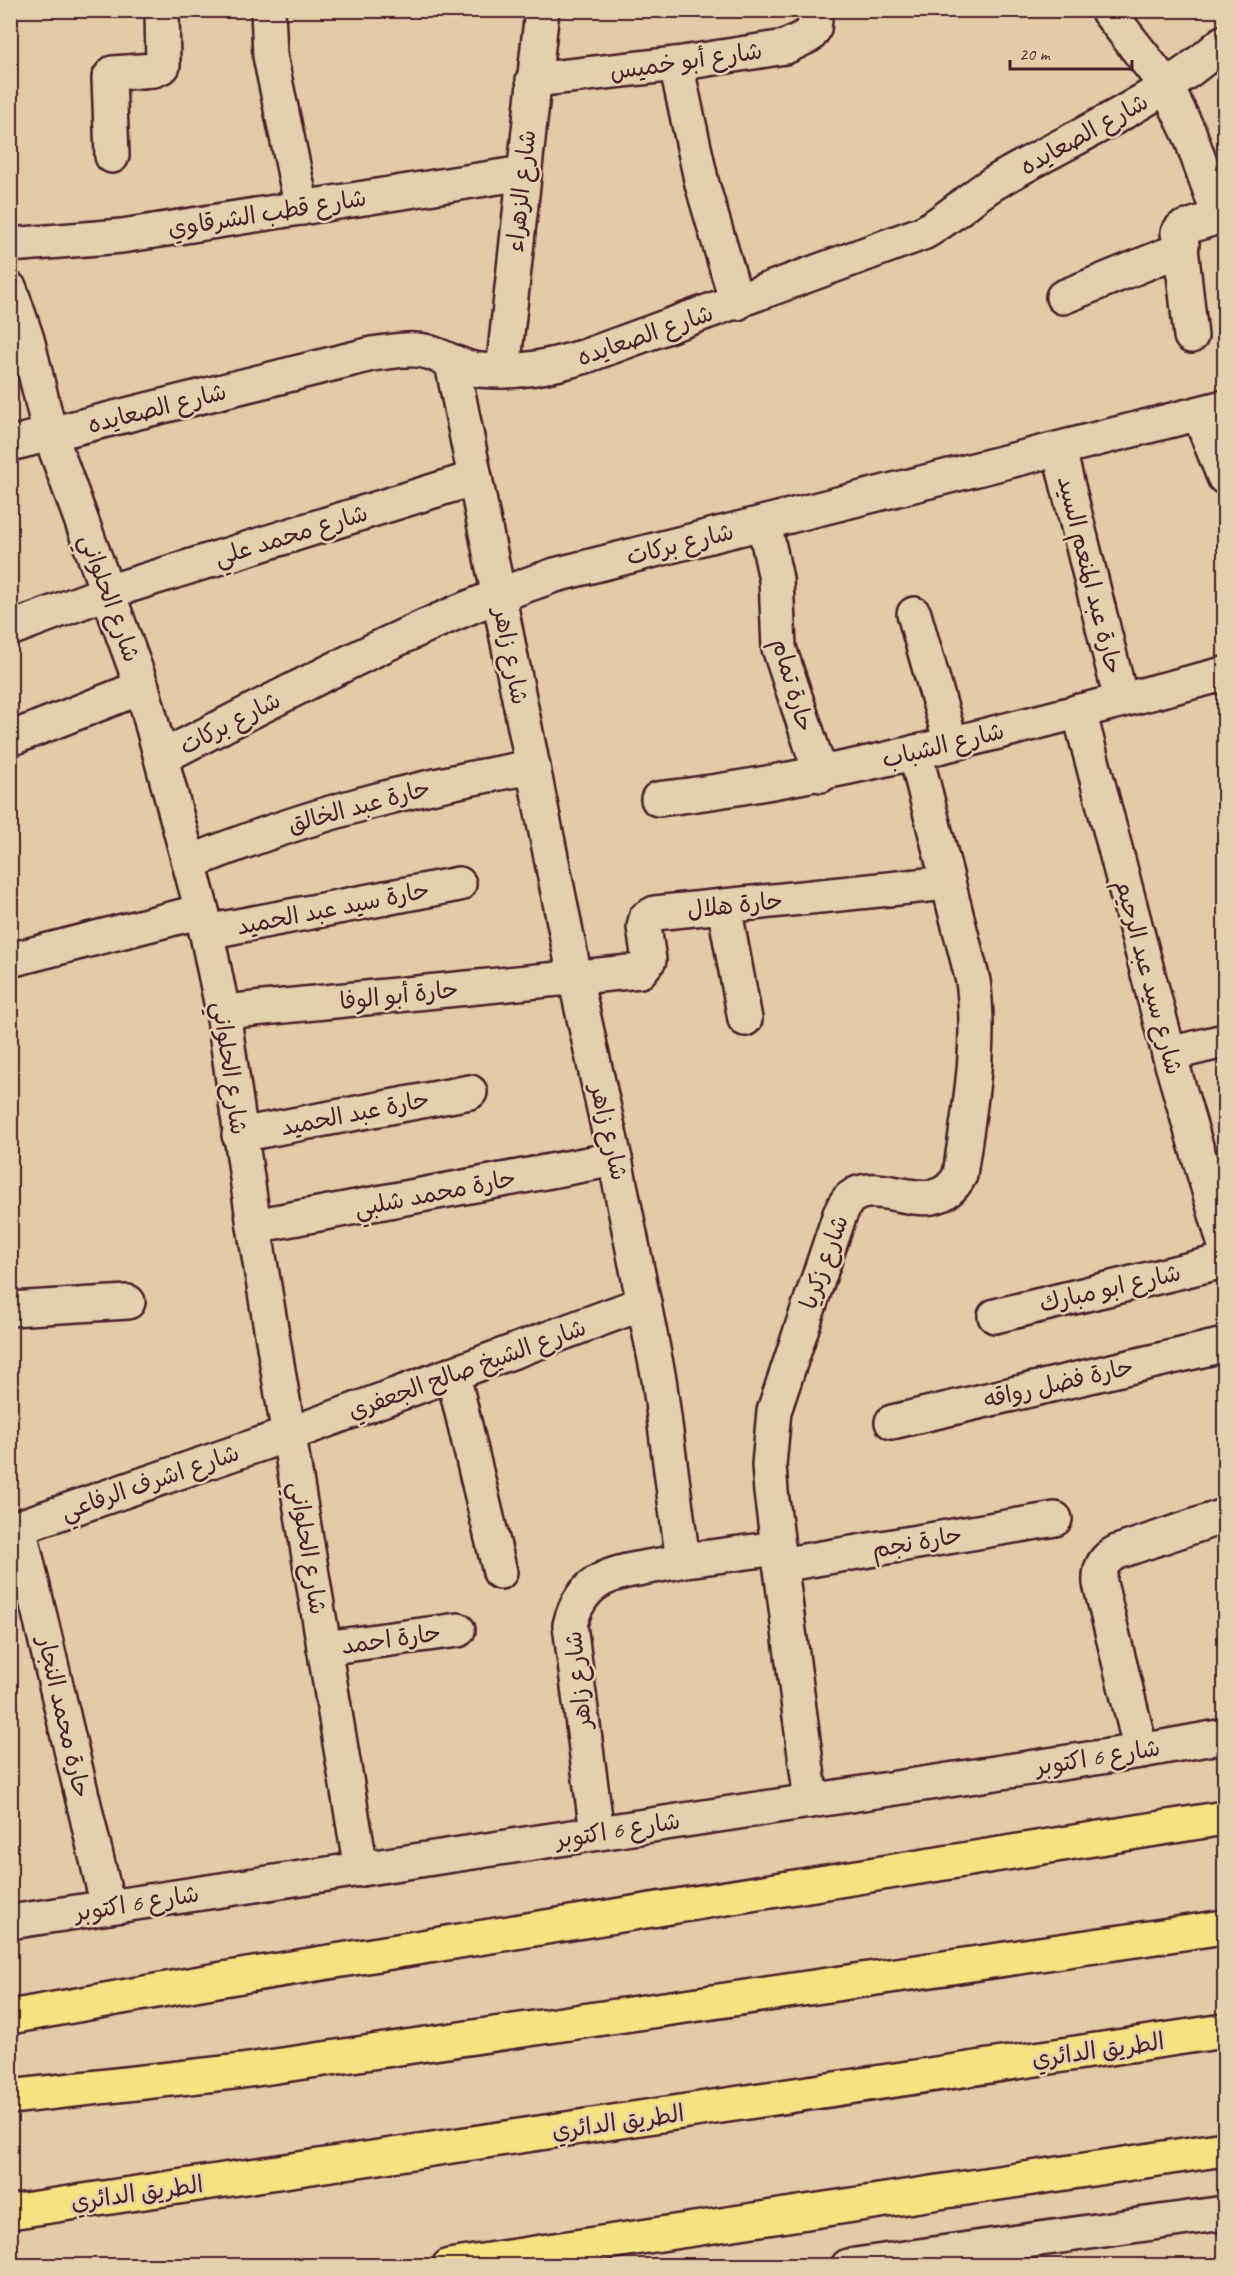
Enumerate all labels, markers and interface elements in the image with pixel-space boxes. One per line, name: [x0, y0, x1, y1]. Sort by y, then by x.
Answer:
scale bar: [1010, 33, 1132, 71]
street label: شارع أبو خميس: [608, 35, 764, 89]
text: 20 m: [1019, 43, 1052, 65]
street label: شارع الصعايده: [1015, 86, 1154, 183]
street label: شارع الزهراء: [500, 128, 544, 254]
street label: شارع قطب الشرقاوي: [166, 182, 369, 245]
street label: شارع الصعايده: [573, 298, 718, 374]
street label: شارع الصعايده: [84, 376, 230, 442]
street label: حارة عبد المنعم السيد: [1048, 473, 1129, 678]
street label: شارع محمد علي: [211, 497, 373, 578]
street label: شارع بركات: [623, 516, 737, 574]
street label: شارع الحلواني: [67, 530, 147, 668]
street label: شارع زاهر: [485, 603, 535, 707]
street label: حارة تمام: [762, 635, 821, 736]
street label: شارع بركات: [174, 685, 286, 763]
street label: شارع الشباب: [879, 715, 1008, 777]
street label: حارة عبد الخالق: [284, 773, 434, 839]
street label: حارة سيد عبد الحميد: [234, 875, 432, 941]
street label: شارع سيد عبد الرحيم: [1106, 876, 1189, 1079]
street label: حارة هلال: [686, 885, 784, 925]
street label: حارة أبو الوفا: [338, 974, 460, 1017]
street label: شارع الحلواني: [200, 999, 254, 1137]
street label: شارع زاهر: [581, 1079, 635, 1184]
street label: حارة عبد الحميد: [278, 1084, 432, 1142]
street label: حارة محمد شلبي: [352, 1163, 519, 1229]
street label: شارع زكريا: [793, 1211, 857, 1314]
street label: شارع ابو مبارك: [1036, 1257, 1184, 1321]
street label: شارع الشيخ صالح الجعفري: [344, 1312, 591, 1428]
street label: حارة فضل رواقه: [980, 1351, 1136, 1415]
street label: شارع اشرف الرفاعي: [57, 1437, 245, 1532]
street label: شارع الحلواني: [277, 1479, 333, 1618]
street label: حارة نجم: [870, 1519, 965, 1568]
street label: حارة احمد: [339, 1617, 443, 1661]
street label: شارع زاهر: [558, 1629, 600, 1732]
street label: حارة محمد النجار: [30, 1631, 97, 1801]
street label: شارع 6 اكتوبر: [1032, 1732, 1163, 1784]
street label: شارع 6 اكتوبر: [552, 1805, 683, 1857]
street label: شارع 6 اكتوبر: [71, 1878, 202, 1930]
street label: الطريق الدائري: [1030, 2026, 1166, 2076]
street label: الطريق الدائري: [550, 2098, 686, 2148]
street label: الطريق الدائري: [69, 2169, 205, 2219]

